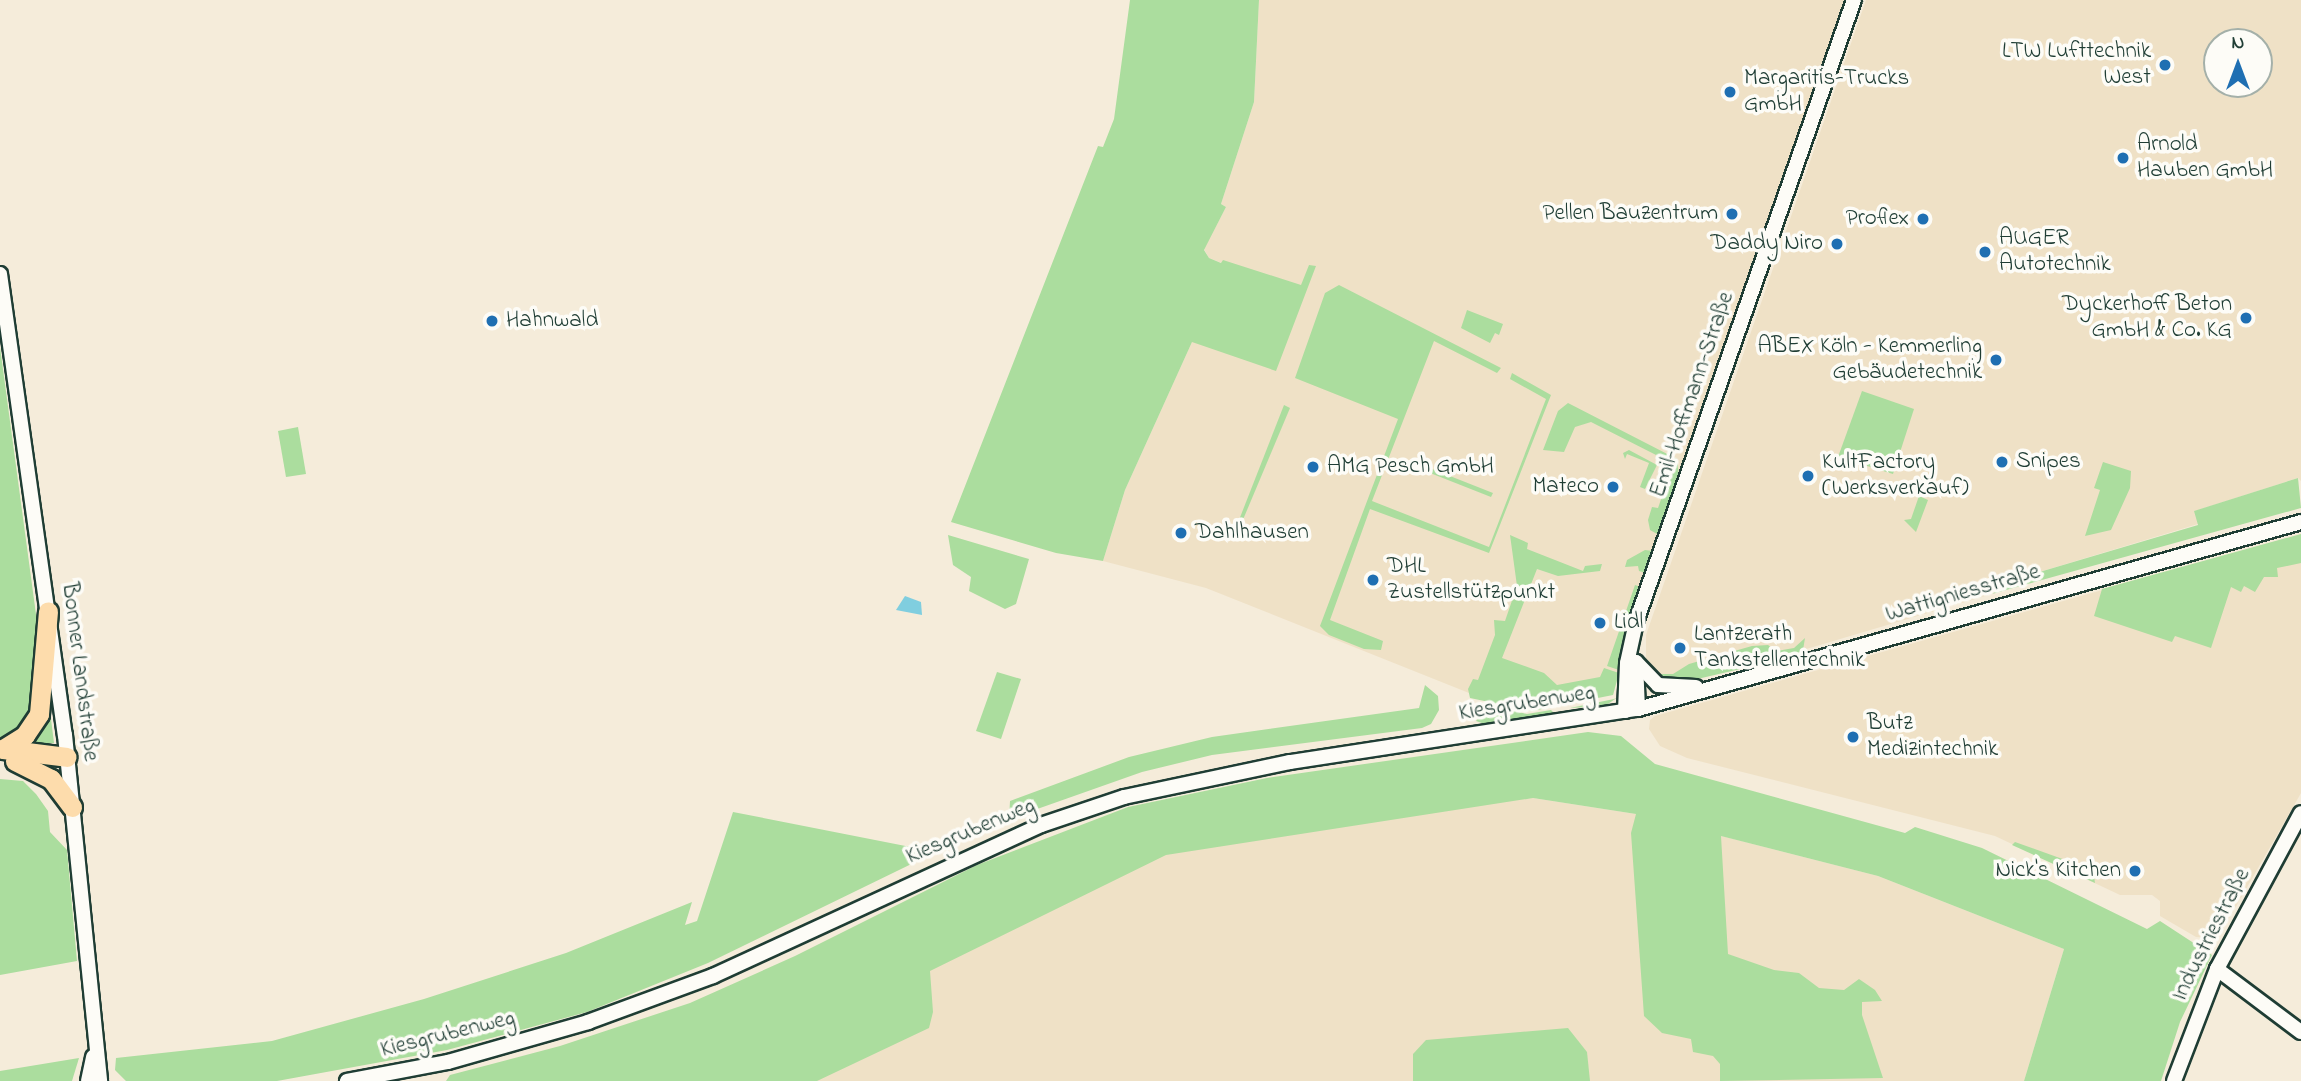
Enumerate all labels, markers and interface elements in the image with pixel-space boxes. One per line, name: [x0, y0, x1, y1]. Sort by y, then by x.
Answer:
north arrow: [2203, 28, 2273, 98]
text: N: [2232, 30, 2244, 57]
place label: LTW Lufttechnik West: [2002, 38, 2151, 92]
marker: LTW Lufttechnik West: [2157, 57, 2173, 73]
place label: Margaritis-Trucks GmbH: [1744, 65, 1909, 119]
marker: Margaritis-Trucks GmbH: [1722, 84, 1738, 100]
place label: Arnold Hauben GmbH: [2137, 131, 2273, 185]
marker: Arnold Hauben GmbH: [2115, 150, 2131, 166]
place label: Pellen Bauzentrum: [1543, 200, 1718, 228]
place label: Proflex: [1846, 205, 1909, 233]
marker: Pellen Bauzentrum: [1724, 206, 1740, 222]
marker: Proflex: [1915, 211, 1931, 227]
place label: AUGER Autotechnik: [1999, 225, 2111, 279]
place label: Daddy Niro: [1711, 230, 1823, 258]
marker: Daddy Niro: [1829, 236, 1845, 252]
marker: AUGER Autotechnik: [1977, 244, 1993, 260]
street label: Emil-Hoffmann-Straße: [1645, 289, 1741, 501]
place label: Dyckerhoff Beton GmbH & Co. KG: [2062, 291, 2232, 345]
place label: Hahnwald: [506, 307, 598, 335]
marker: Dyckerhoff Beton GmbH & Co. KG: [2238, 310, 2254, 326]
marker: Hahnwald: [484, 313, 500, 329]
place label: ABEX Köln - Kemmerling Gebäudetechnik: [1757, 333, 1982, 387]
marker: ABEX Köln - Kemmerling Gebäudetechnik: [1988, 352, 2004, 368]
place label: Snipes: [2016, 448, 2081, 476]
place label: KultFactory (Werksverkauf): [1822, 449, 1969, 503]
place label: AMG Pesch GmbH: [1327, 453, 1494, 481]
marker: Snipes: [1994, 454, 2010, 470]
marker: AMG Pesch GmbH: [1305, 459, 1321, 475]
marker: KultFactory (Werksverkauf): [1800, 468, 1816, 484]
place label: Mateco: [1532, 473, 1599, 501]
marker: Mateco: [1605, 479, 1621, 495]
place label: Dahlhausen: [1195, 519, 1309, 547]
marker: Dahlhausen: [1173, 525, 1189, 541]
place label: DHL Zustellstützpunkt: [1387, 553, 1555, 607]
street label: Wattigniesstraße: [1883, 559, 2043, 629]
marker: DHL Zustellstützpunkt: [1365, 572, 1381, 588]
street label: Bonner Landstraße: [54, 581, 104, 763]
place label: Lidl: [1614, 609, 1643, 637]
marker: Lidl: [1592, 615, 1608, 631]
place label: Lantzerath Tankstellentechnik: [1694, 621, 1865, 675]
marker: Lantzerath Tankstellentechnik: [1672, 640, 1688, 656]
street label: Kiesgrubenweg: [1457, 680, 1597, 728]
place label: Butz Medizintechnik: [1867, 710, 1998, 764]
marker: Butz Medizintechnik: [1845, 729, 1861, 745]
street label: Kiesgrubenweg: [902, 792, 1040, 872]
place label: Nick's Kitchen: [1995, 857, 2121, 885]
marker: Nick's Kitchen: [2127, 863, 2143, 879]
street label: Industriestraße: [2167, 864, 2257, 1006]
street label: Kiesgrubenweg: [378, 1005, 518, 1065]

